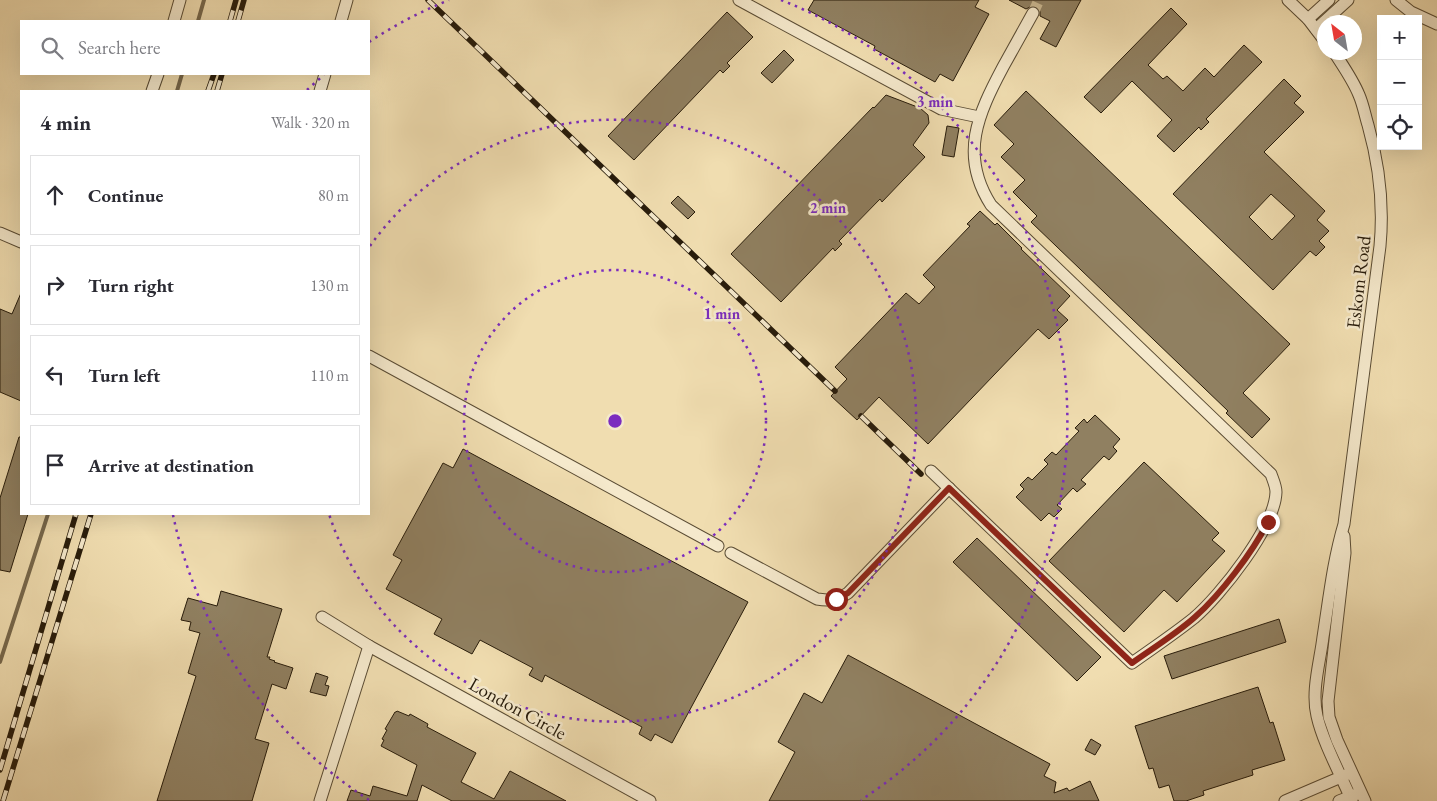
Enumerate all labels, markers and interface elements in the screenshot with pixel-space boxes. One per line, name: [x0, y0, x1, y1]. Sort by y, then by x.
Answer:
north arrow: [1317, 15, 1362, 60]
map controls: [1377, 15, 1422, 150]
button: +: [1377, 15, 1422, 60]
search box: [20, 20, 370, 75]
icon: search: [38, 34, 66, 62]
text: Search here: [78, 35, 160, 60]
button: −: [1377, 60, 1422, 105]
text: 3 min: [917, 92, 954, 111]
button: locate: [1377, 105, 1422, 150]
text: 4 min: [40, 109, 91, 136]
text: Walk · 320 m: [271, 112, 350, 133]
icon: ahead: [41, 181, 69, 209]
text: Continue: [88, 183, 163, 208]
text: 80 m: [318, 185, 349, 206]
text: 2 min: [810, 198, 847, 217]
street label: Eskom Road: [1340, 234, 1377, 330]
icon: right: [41, 271, 69, 299]
text: Turn right: [88, 273, 174, 298]
text: 130 m: [310, 275, 349, 296]
text: 1 min: [704, 304, 741, 323]
icon: left: [41, 361, 69, 389]
text: Turn left: [88, 363, 160, 388]
text: 110 m: [310, 365, 349, 386]
centre of rings: [606, 412, 624, 430]
icon: arrive: [41, 451, 69, 479]
text: Arrive at destination: [88, 453, 254, 478]
route end: [1257, 511, 1280, 534]
route start: [825, 588, 848, 611]
street label: London Circle: [465, 671, 571, 745]

